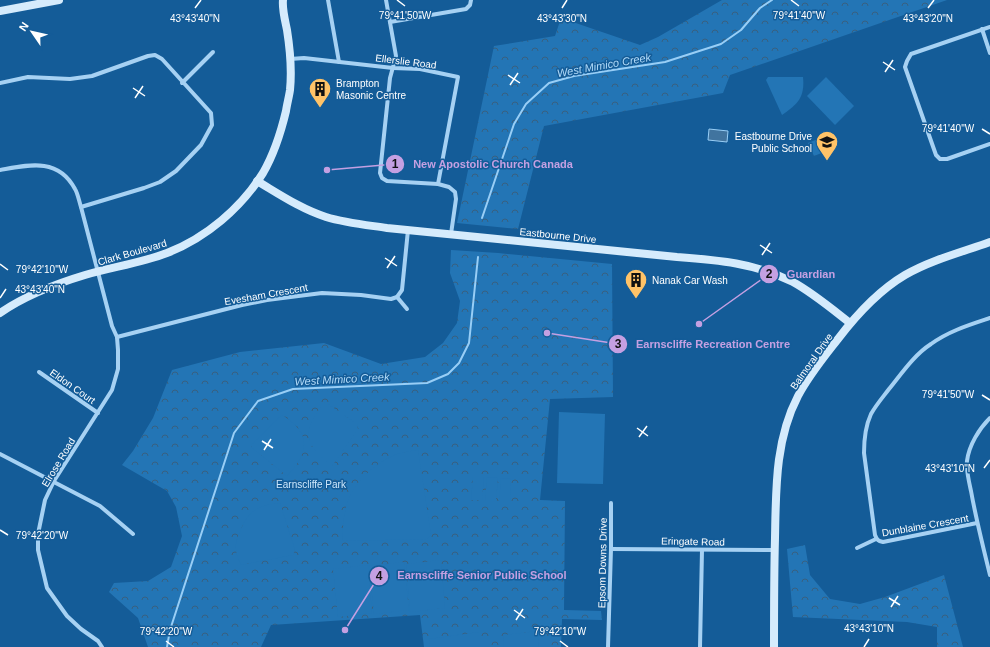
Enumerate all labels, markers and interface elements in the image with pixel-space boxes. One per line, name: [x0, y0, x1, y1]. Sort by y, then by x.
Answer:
text: 79°41'50"W: [379, 10, 432, 21]
text: 79°41'40"W: [773, 10, 826, 21]
north arrow: [12, 12, 52, 52]
text: 43°43'40"N: [170, 13, 220, 24]
text: 43°43'30"N: [537, 13, 587, 24]
text: 43°43'20"N: [903, 13, 953, 24]
text: N: [17, 20, 31, 33]
water label: West Mimico Creek: [556, 51, 652, 79]
street label: Ellerslie Road: [375, 52, 437, 71]
building icon: Brampton Masonic Centre: [307, 76, 333, 109]
place label: Brampton Masonic Centre: [336, 78, 406, 101]
text: 79°41'40"W: [922, 123, 975, 134]
school or university icon: Eastbourne Drive Public School: [814, 129, 840, 162]
place label: Eastbourne Drive Public School: [735, 131, 812, 154]
callout: New Apostolic Church Canada: [385, 153, 581, 176]
text: 1: [392, 157, 399, 171]
text: New Apostolic Church Canada: [413, 158, 574, 170]
street label: Eastbourne Drive: [519, 226, 597, 245]
street label: Clark Boulevard: [96, 237, 168, 268]
callout: Guardian: [759, 262, 843, 285]
text: 79°42'10"W: [16, 264, 69, 275]
building icon: Nanak Car Wash: [623, 267, 649, 300]
text: 2: [766, 267, 773, 281]
text: Guardian: [787, 268, 835, 280]
place label: Nanak Car Wash: [652, 275, 728, 286]
street label: Evesham Crescent: [224, 282, 309, 307]
text: 43°43'40"N: [15, 284, 65, 295]
street label: Balmoral Drive: [788, 331, 835, 391]
callout: Earnscliffe Recreation Centre: [608, 333, 798, 356]
text: 3: [615, 337, 622, 351]
text: Earnscliffe Recreation Centre: [636, 338, 790, 350]
street label: Eldon Court: [48, 367, 98, 406]
water label: West Mimico Creek: [294, 370, 390, 387]
text: 79°41'50"W: [922, 389, 975, 400]
street label: Elrose Road: [40, 436, 77, 489]
text: 43°43'10"N: [925, 463, 975, 474]
park label: Earnscliffe Park: [276, 479, 347, 490]
street label: Dunblaine Crescent: [881, 512, 970, 539]
street label: Epsom Downs Drive: [596, 517, 609, 608]
text: 79°42'20"W: [16, 530, 69, 541]
street label: Eringate Road: [661, 535, 725, 548]
callout: Earnscliffe Senior Public School: [369, 564, 574, 587]
text: 4: [376, 569, 383, 583]
text: Earnscliffe Senior Public School: [397, 569, 567, 581]
text: 43°43'10"N: [844, 623, 894, 634]
text: 79°42'20"W: [140, 626, 193, 637]
text: 79°42'10"W: [534, 626, 587, 637]

